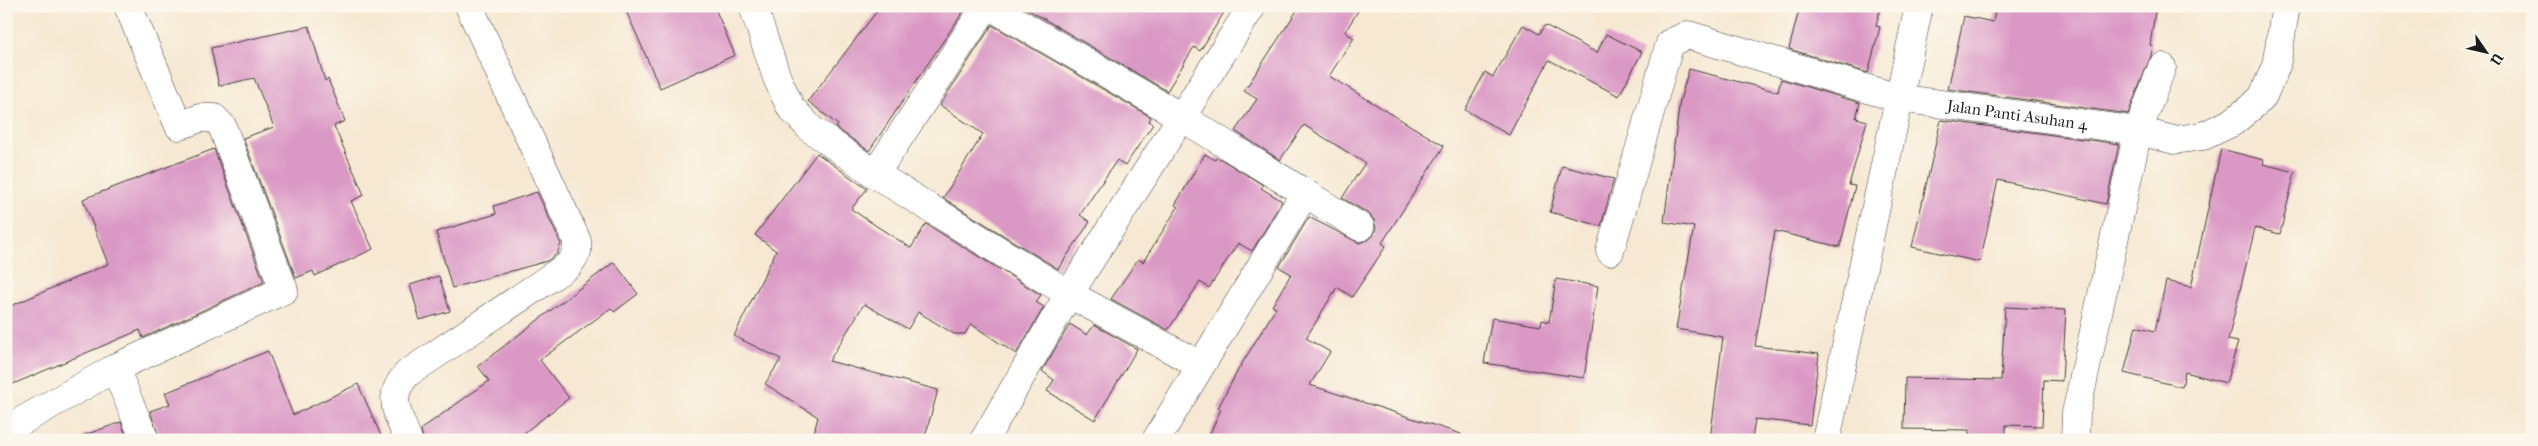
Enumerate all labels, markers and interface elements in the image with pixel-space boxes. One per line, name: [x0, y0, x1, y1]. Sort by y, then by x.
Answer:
north arrow: [2460, 28, 2510, 78]
text: U: [2486, 49, 2507, 68]
street label: Jalan Panti Asuhan 4: [1944, 95, 2089, 134]

